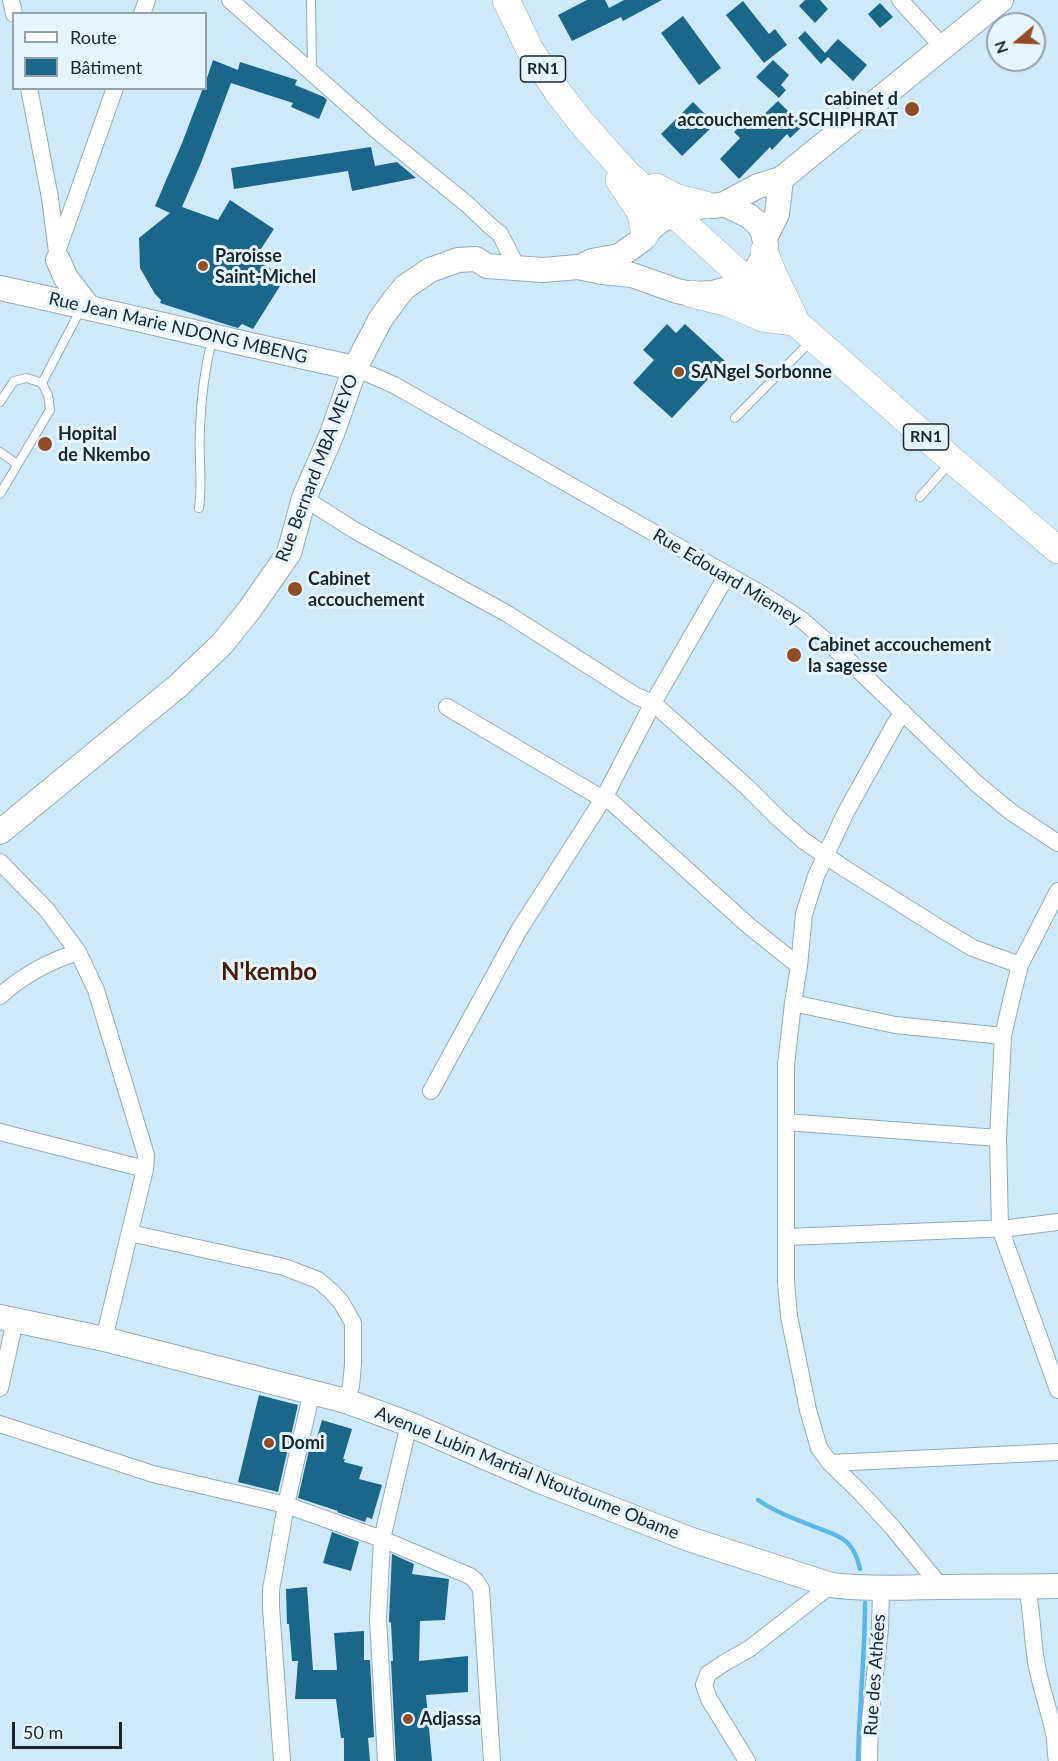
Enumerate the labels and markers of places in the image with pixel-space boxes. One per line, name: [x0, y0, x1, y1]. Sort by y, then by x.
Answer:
place label: cabinet d accouchement SCHIPHRAT: [678, 88, 898, 130]
marker: cabinet d accouchement SCHIPHRAT: [903, 100, 921, 118]
place label: Paroisse Saint-Michel: [215, 245, 316, 288]
marker: Paroisse Saint-Michel: [196, 259, 210, 273]
place label: SANgel Sorbonne: [691, 361, 832, 383]
marker: SANgel Sorbonne: [672, 365, 686, 379]
place label: Hopital de Nkembo: [58, 423, 150, 466]
marker: Hopital de Nkembo: [36, 435, 54, 453]
place label: Cabinet accouchement: [308, 568, 425, 610]
marker: Cabinet accouchement: [286, 580, 304, 598]
place label: Cabinet accouchement la sagesse: [808, 634, 991, 676]
marker: Cabinet accouchement la sagesse: [785, 646, 803, 664]
place label: Domi: [281, 1432, 325, 1454]
marker: Domi: [262, 1436, 276, 1450]
place label: Adjassa: [420, 1708, 481, 1730]
marker: Adjassa: [401, 1712, 415, 1726]

